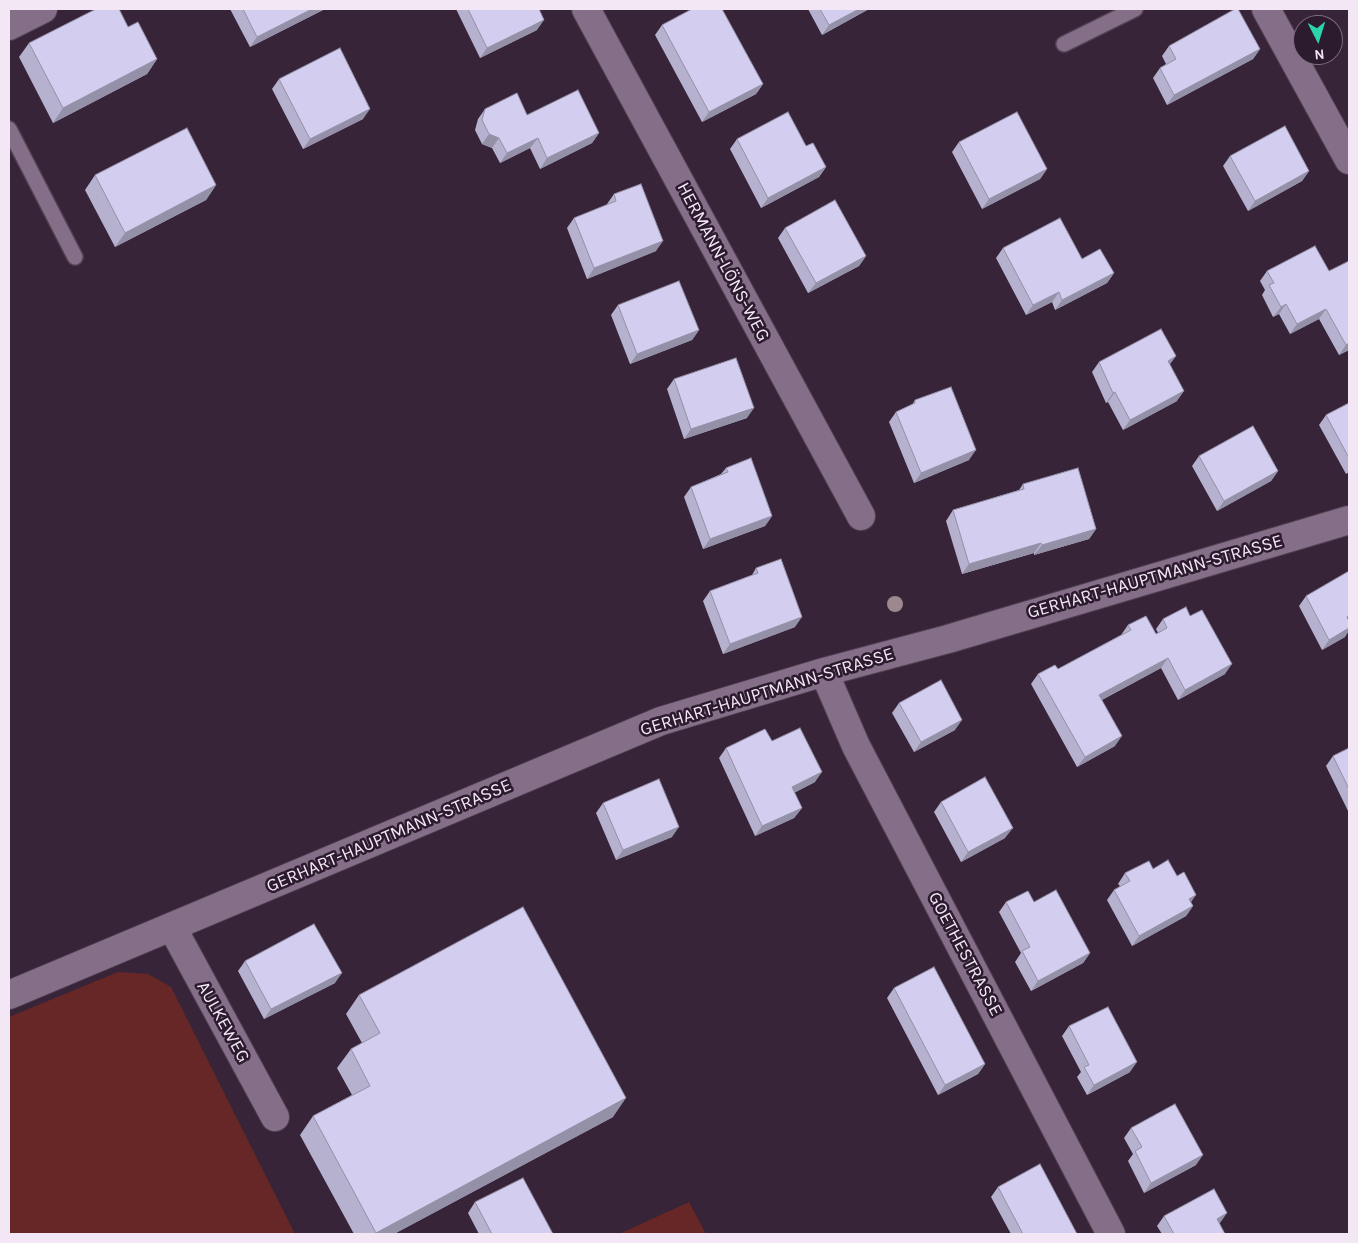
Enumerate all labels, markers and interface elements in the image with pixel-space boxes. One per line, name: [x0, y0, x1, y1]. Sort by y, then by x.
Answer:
north arrow: [1293, 15, 1343, 65]
text: N: [1314, 46, 1325, 63]
street label: HERMANN-LÖNS-WEG: [672, 179, 774, 345]
street label: GERHART-HAUPTMANN-STRASSE: [1025, 530, 1285, 624]
street label: GERHART-HAUPTMANN-STRASSE: [638, 643, 896, 741]
street label: GERHART-HAUPTMANN-STRASSE: [263, 774, 515, 898]
street label: GOETHESTRASSE: [923, 888, 1007, 1020]
street label: AULKEWEG: [192, 978, 254, 1066]

